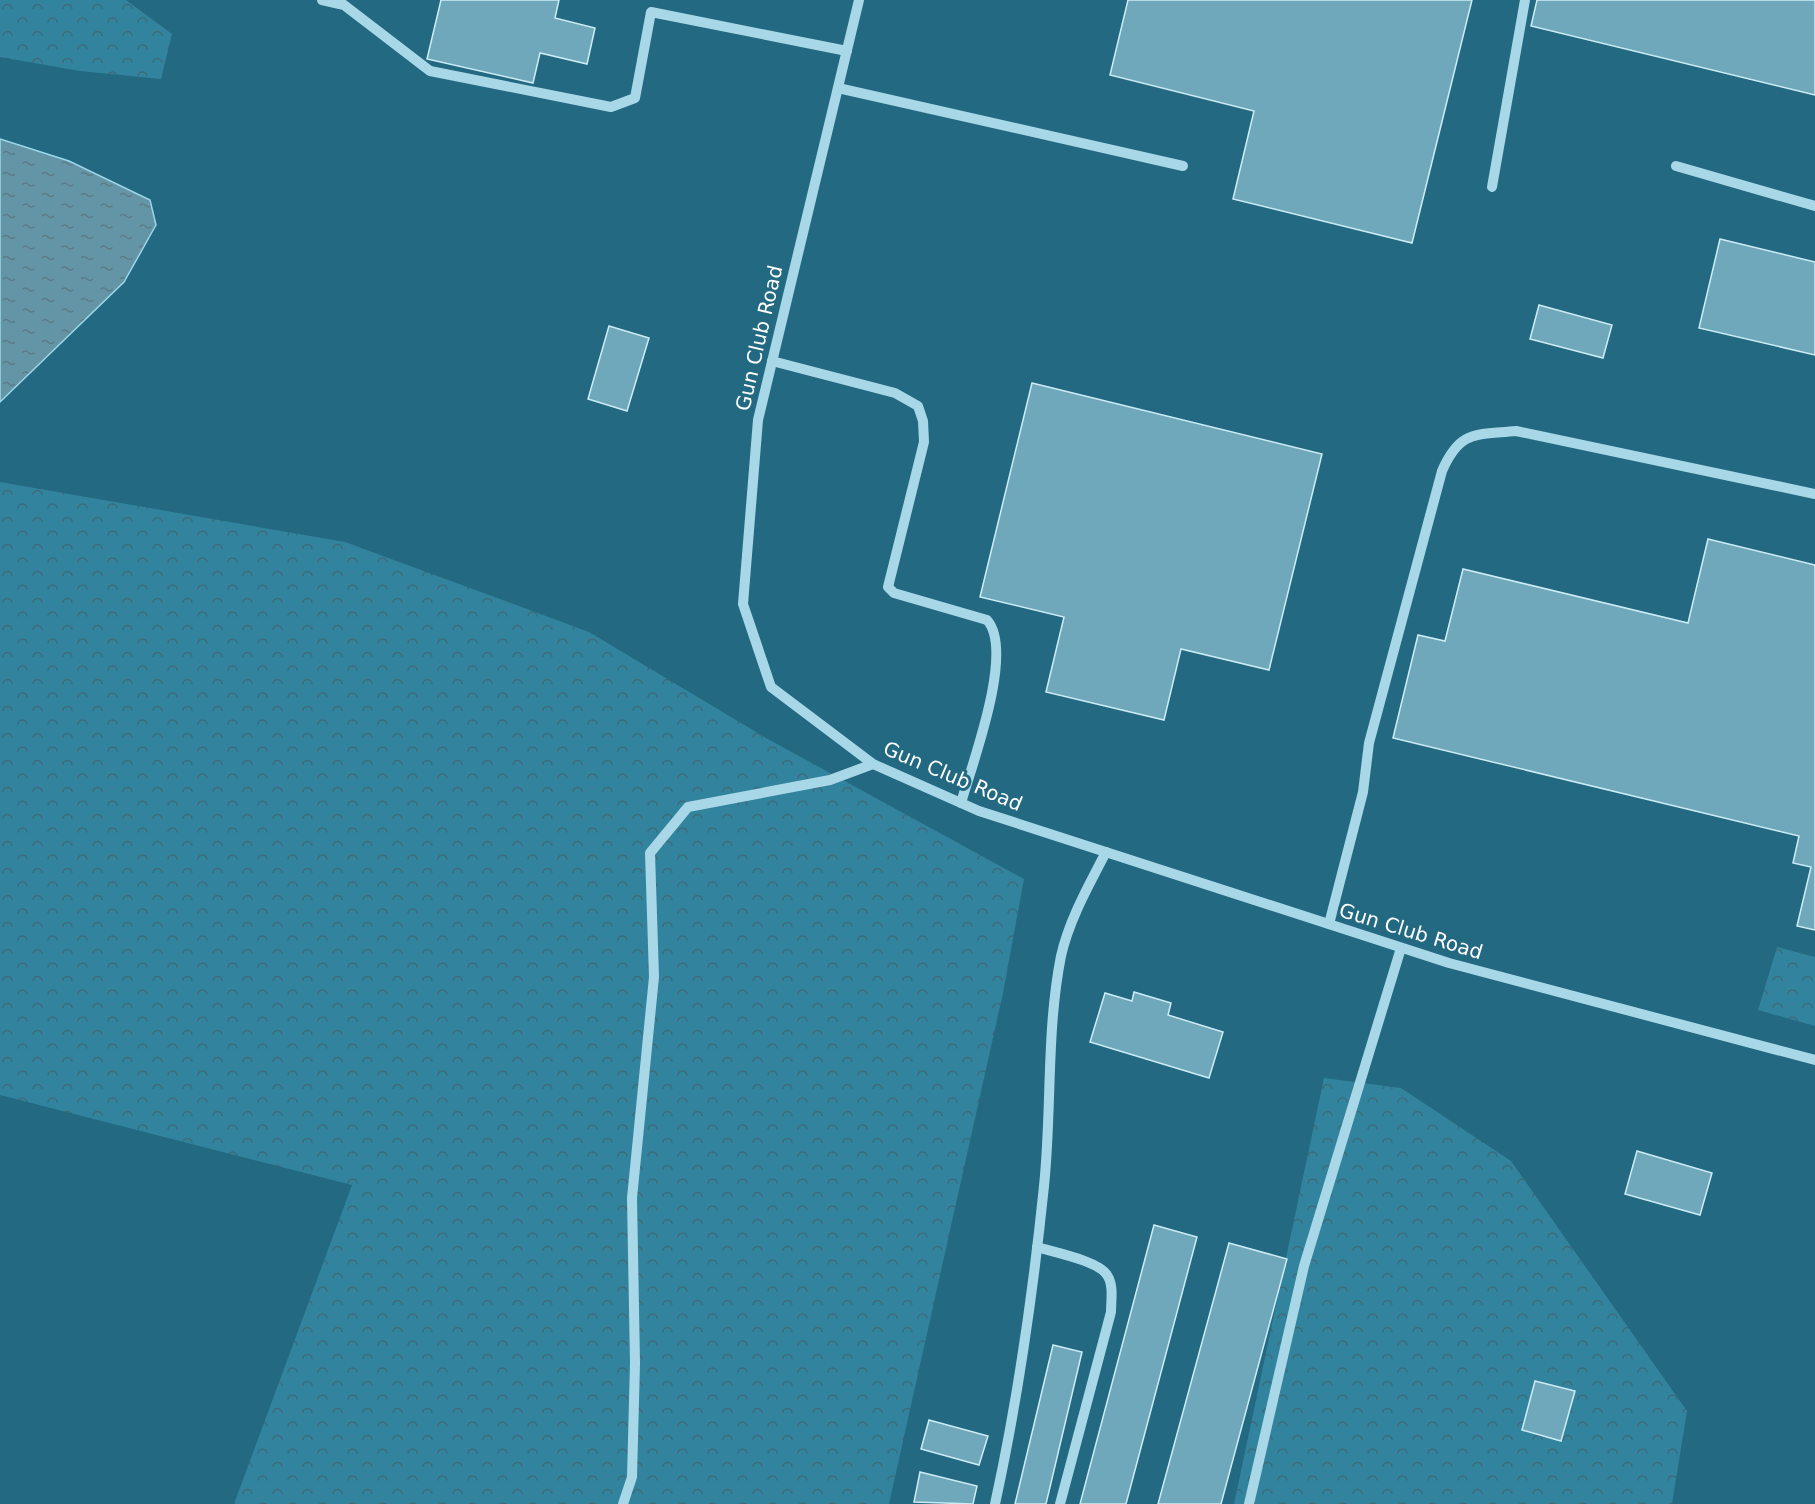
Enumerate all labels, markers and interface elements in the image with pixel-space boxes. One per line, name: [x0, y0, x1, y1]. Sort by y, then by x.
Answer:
street label: Gun Club Road: [731, 263, 787, 413]
street label: Gun Club Road: [880, 736, 1026, 816]
street label: Gun Club Road: [1336, 898, 1486, 964]

